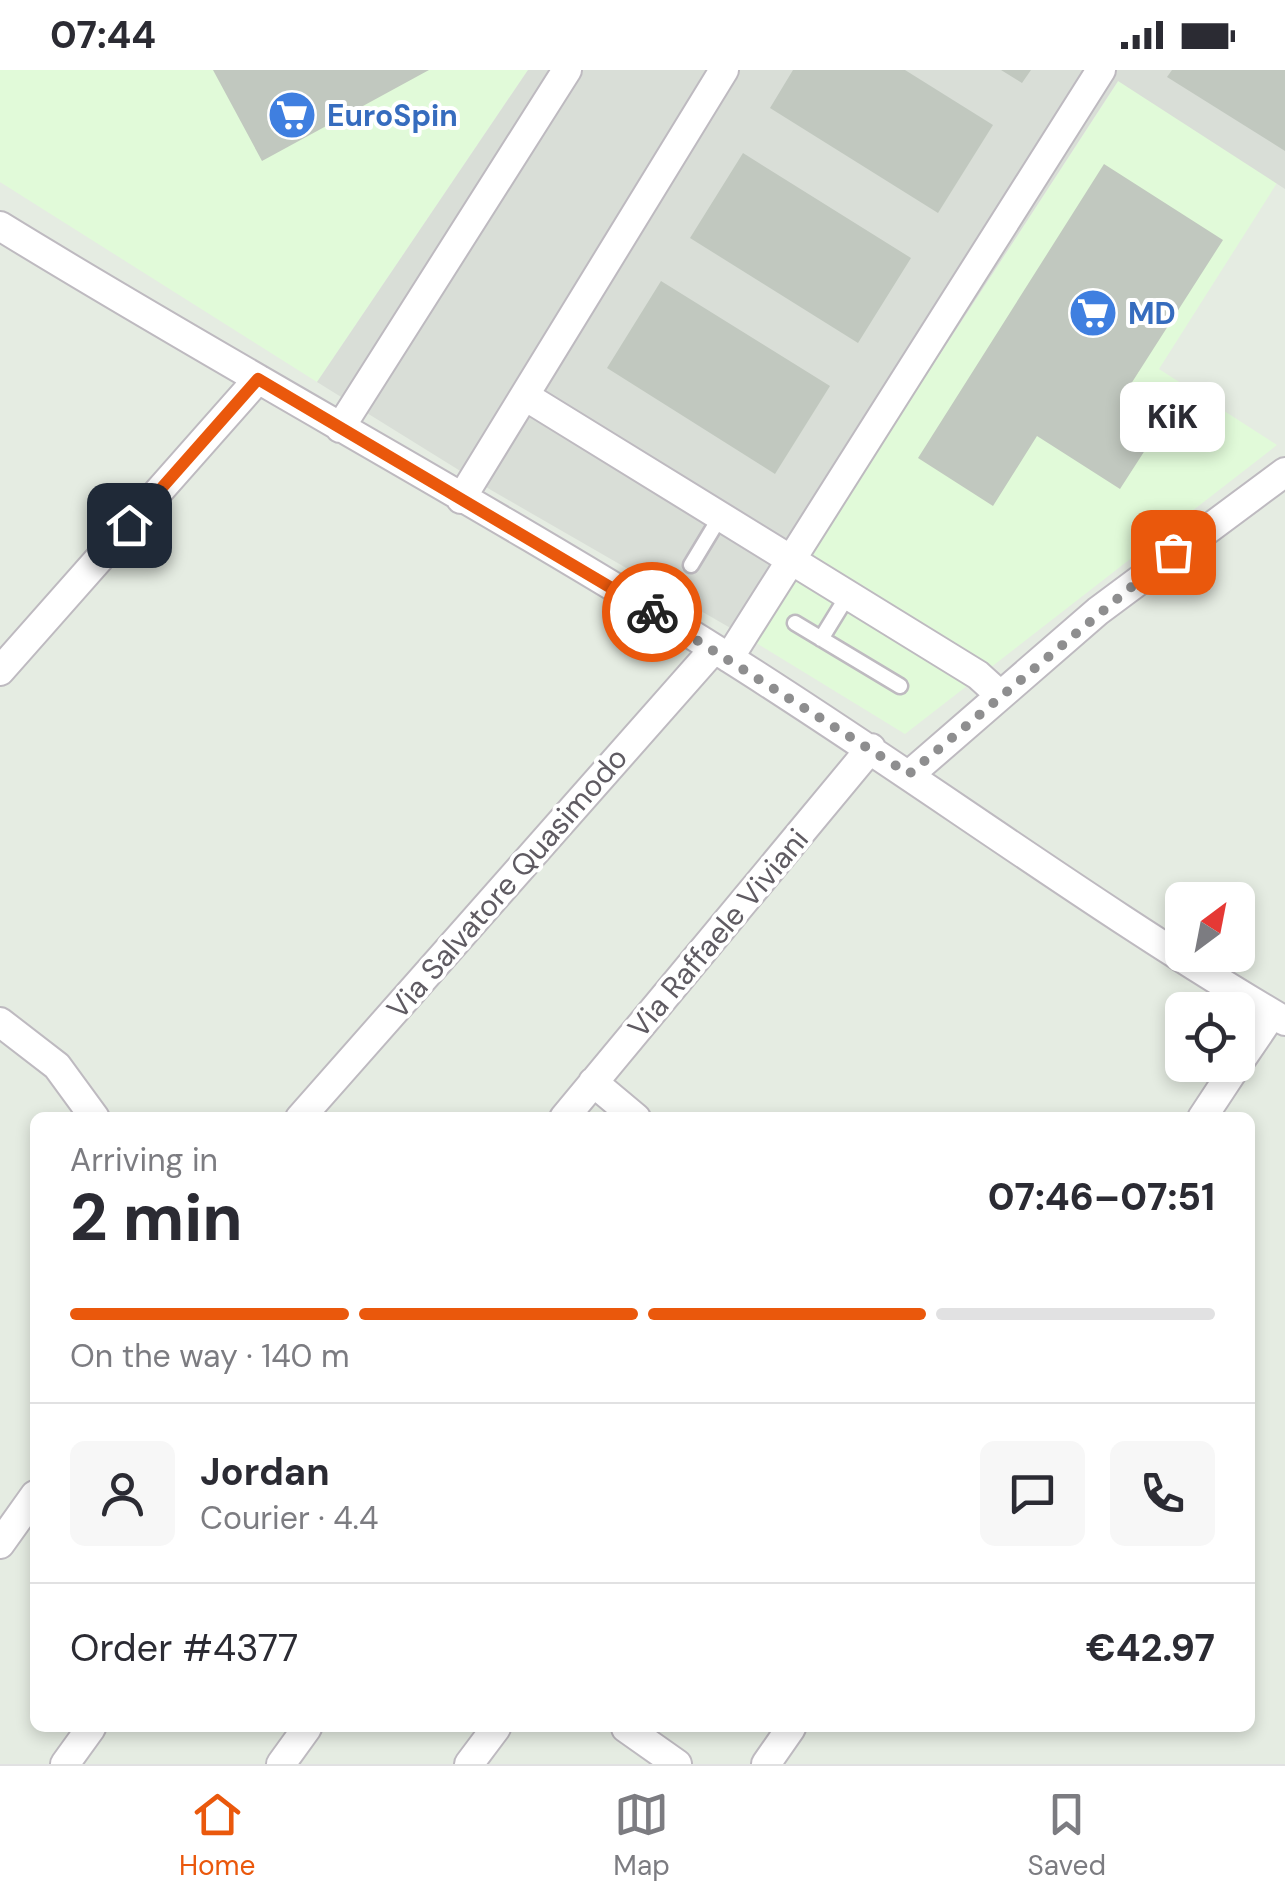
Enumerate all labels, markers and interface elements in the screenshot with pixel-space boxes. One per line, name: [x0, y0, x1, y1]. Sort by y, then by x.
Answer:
text: 07:44: [50, 10, 156, 60]
supermarket icon: EuroSpin: [266, 89, 318, 141]
place label: EuroSpin: [327, 96, 458, 135]
supermarket icon: MD: [1067, 287, 1119, 339]
place label: MD: [1128, 294, 1176, 333]
callout: KiK: [1120, 382, 1226, 452]
text: KiK: [1147, 396, 1198, 438]
pin: [87, 483, 172, 568]
icon: home: [102, 498, 157, 553]
pin: [1131, 510, 1216, 595]
icon: bag: [1146, 525, 1201, 580]
courier: [602, 562, 702, 662]
icon: bike: [625, 585, 680, 640]
street label: Via Salvatore Quasimodo: [378, 739, 636, 1027]
street label: Via Raffaele Viviani: [619, 820, 817, 1046]
north arrow: [1165, 882, 1255, 972]
map controls: [1165, 882, 1255, 1082]
button: locate: [1165, 992, 1255, 1082]
text: Arriving in: [70, 1139, 218, 1181]
text: 07:46–07:51: [988, 1172, 1215, 1222]
text: 2 min: [70, 1176, 243, 1260]
text: On the way · 140 m: [70, 1335, 350, 1377]
button: person: [70, 1441, 175, 1546]
button: chat: [980, 1441, 1085, 1546]
button: phone: [1110, 1441, 1215, 1546]
text: Jordan: [200, 1447, 330, 1497]
text: Courier · 4.4: [200, 1497, 378, 1539]
text: Order #4377: [70, 1623, 298, 1673]
text: €42.97: [1086, 1623, 1215, 1673]
tab: Home: [179, 1787, 255, 1884]
tab: Map: [613, 1787, 670, 1884]
tab: Saved: [1028, 1787, 1106, 1884]

